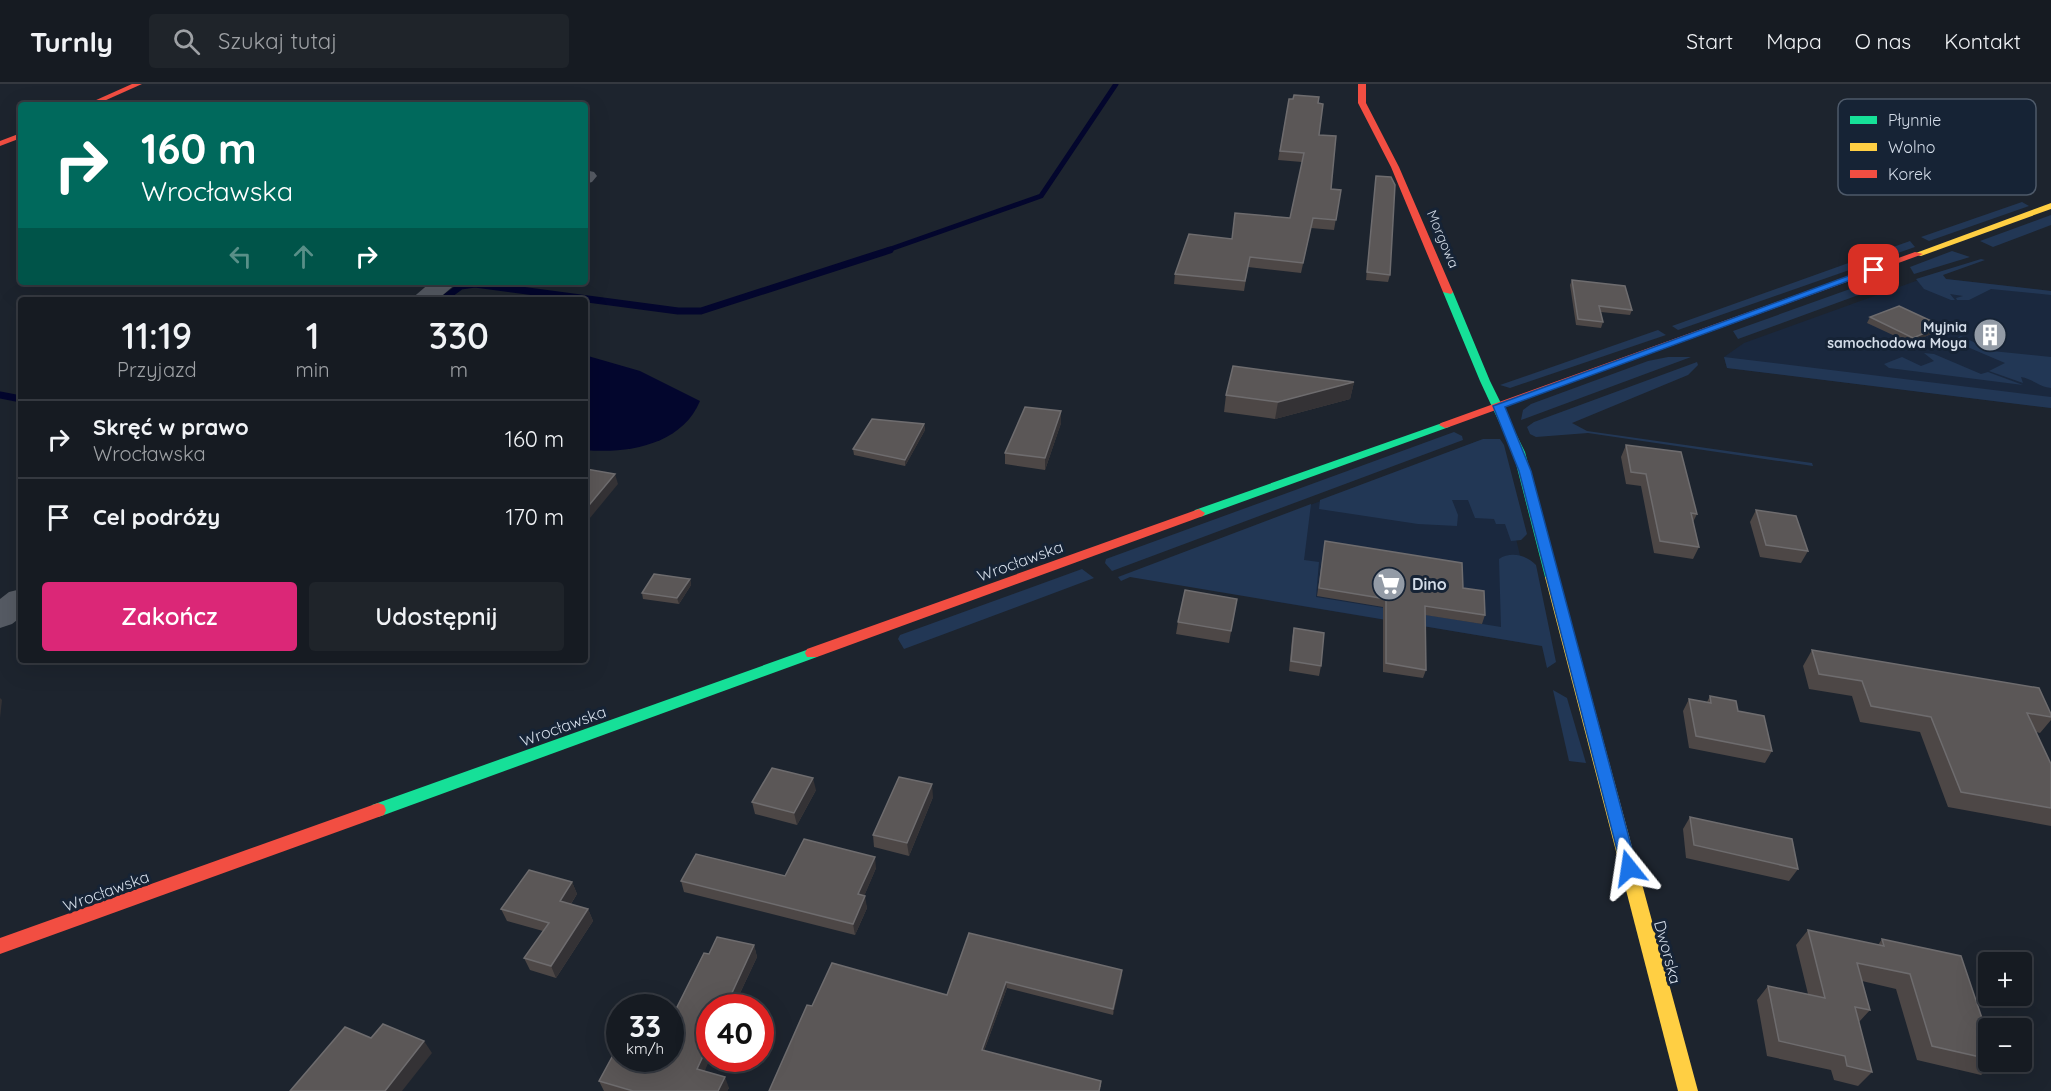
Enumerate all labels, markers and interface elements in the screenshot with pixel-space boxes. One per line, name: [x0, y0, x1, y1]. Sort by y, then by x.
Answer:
search box: [149, 14, 569, 68]
text: Turnly: [30, 24, 113, 59]
icon: search: [170, 25, 203, 58]
text: Szukaj tutaj: [218, 27, 337, 55]
text: Start: [1686, 28, 1733, 54]
text: Mapa: [1766, 28, 1822, 54]
text: O nas: [1855, 28, 1911, 54]
text: Kontakt: [1944, 28, 2021, 54]
legend: [1838, 99, 2036, 195]
text: Płynnie: [1888, 110, 1941, 130]
text: 160 m: [141, 122, 257, 175]
icon: right: [42, 126, 120, 204]
text: Wolno: [1888, 137, 1935, 157]
text: Korek: [1888, 164, 1932, 184]
text: Wrocławska: [141, 174, 293, 208]
street label: Morgowa: [1423, 207, 1463, 271]
icon: left: [224, 240, 257, 273]
icon: ahead: [287, 240, 320, 273]
icon: right: [350, 240, 383, 273]
pin: [1848, 244, 1899, 295]
icon: arrive: [1857, 253, 1890, 286]
text: 11:19: [122, 313, 192, 358]
text: 1: [306, 313, 320, 358]
text: 330: [429, 313, 489, 358]
building icon: Myjnia samochodowa Moya: [1972, 317, 2008, 353]
place label: Myjnia samochodowa Moya: [1827, 318, 1967, 352]
text: Przyjazd: [117, 357, 197, 382]
text: min: [296, 357, 330, 382]
text: m: [450, 357, 468, 382]
text: Skręć w prawo: [93, 413, 249, 441]
icon: right: [42, 423, 75, 456]
text: 160 m: [505, 425, 564, 453]
text: Wrocławska: [93, 441, 206, 466]
icon: arrive: [42, 501, 75, 534]
text: Cel podróży: [93, 503, 220, 531]
text: 170 m: [505, 503, 564, 531]
street label: Wrocławska: [974, 536, 1066, 586]
supermarket icon: Dino: [1371, 566, 1407, 602]
place label: Dino: [1412, 574, 1447, 594]
button: Zakończ: [42, 582, 297, 651]
button: Udostępnij: [309, 582, 564, 651]
street label: Wrocławska: [517, 701, 609, 751]
position arrow: [1597, 836, 1661, 900]
street label: Wrocławska: [60, 866, 152, 916]
street label: Dworska: [1650, 918, 1686, 986]
map controls: [1978, 952, 2032, 1072]
button: +: [1978, 952, 2032, 1006]
speed limit sign: 40: [696, 994, 774, 1072]
text: 33: [629, 1007, 661, 1045]
button: −: [1978, 1018, 2032, 1072]
text: km/h: [626, 1039, 664, 1058]

